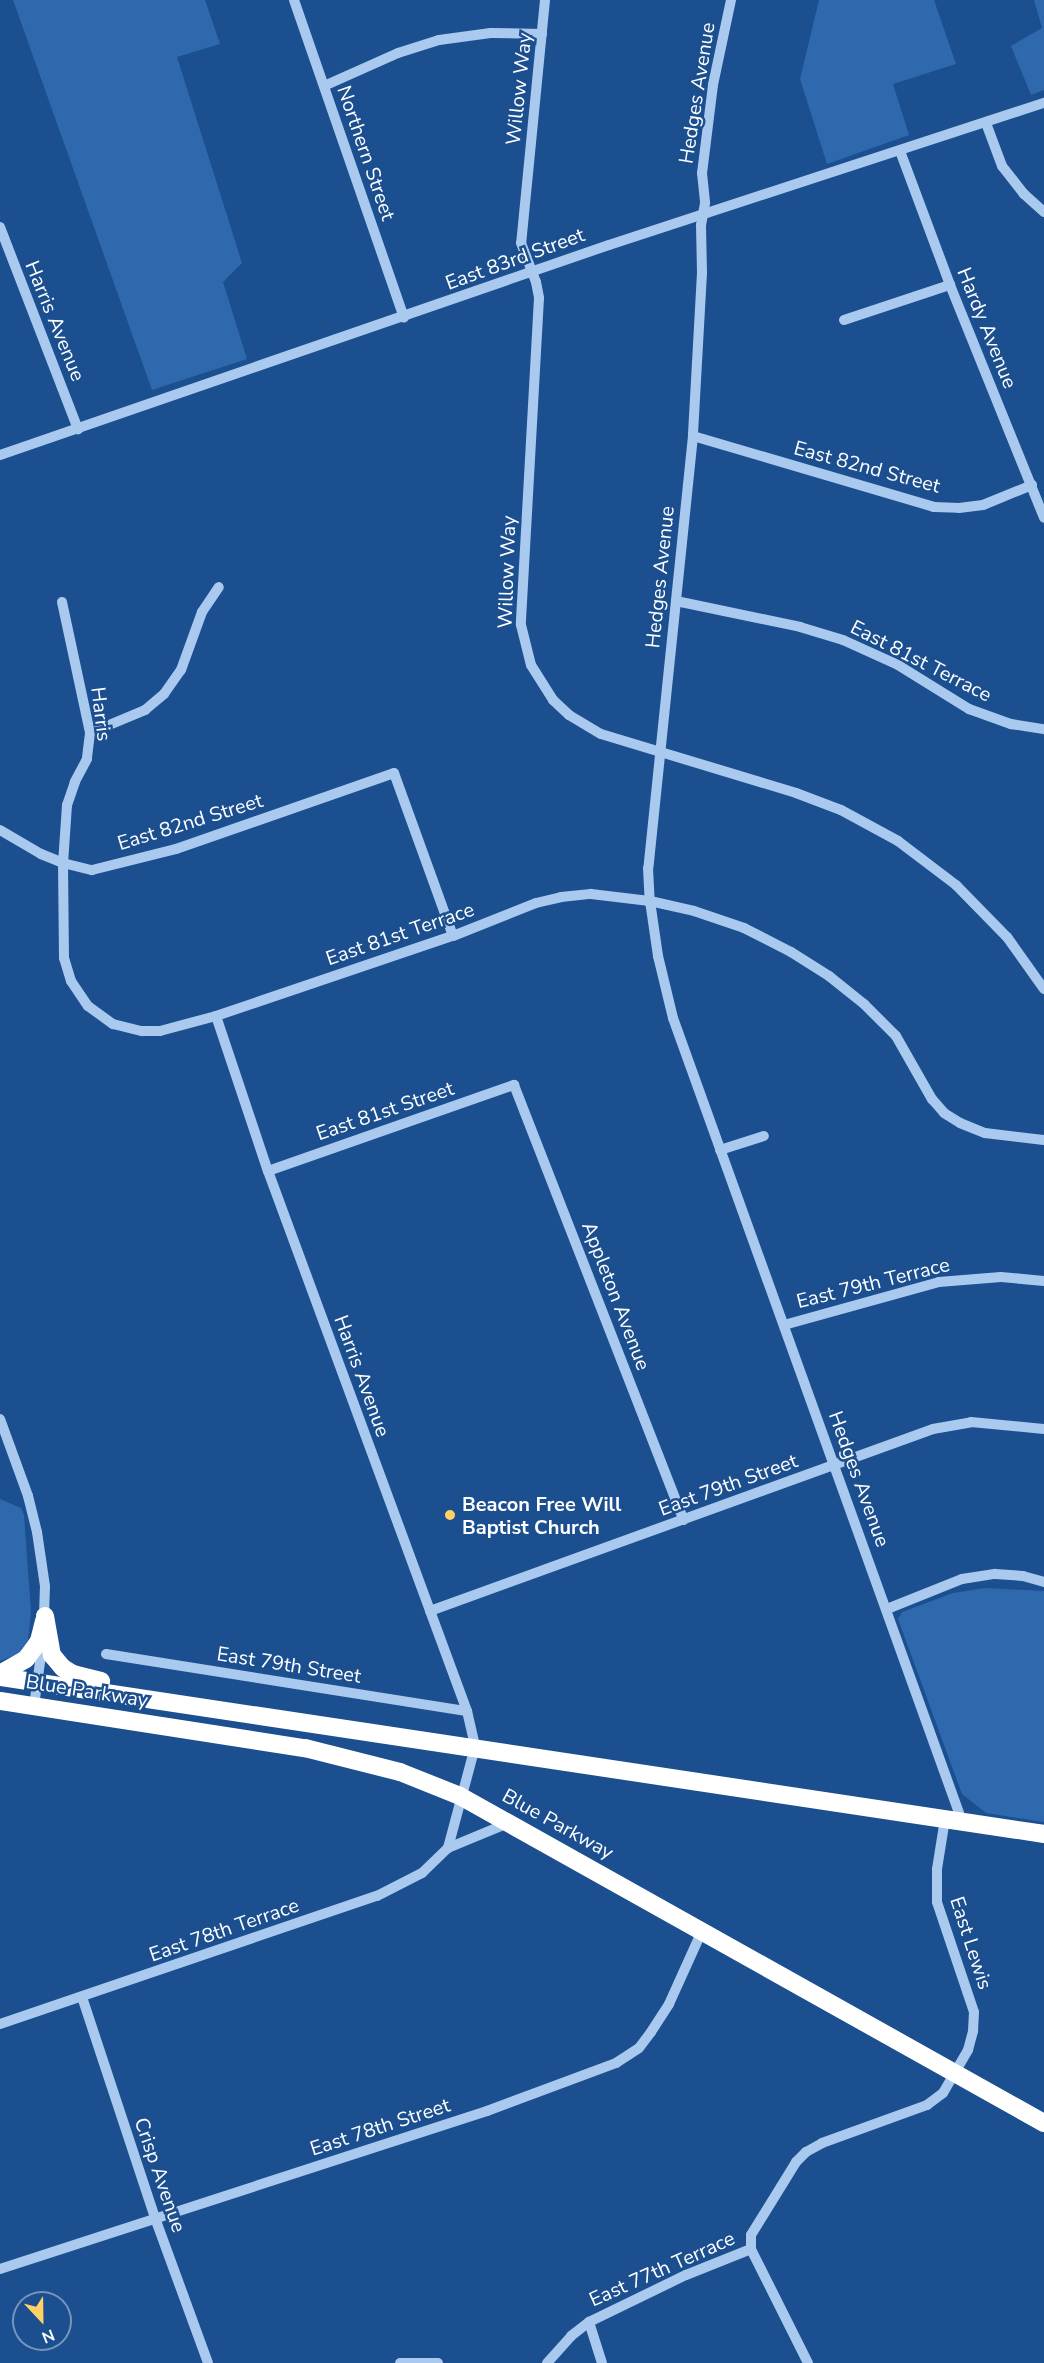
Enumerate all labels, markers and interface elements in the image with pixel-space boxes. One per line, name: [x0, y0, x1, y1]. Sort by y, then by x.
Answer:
street label: Hedges Avenue: [674, 21, 720, 165]
street label: Willow Way: [501, 32, 537, 146]
street label: Northern Street: [332, 83, 400, 223]
street label: East 83rd Street: [442, 223, 588, 295]
street label: Harris Avenue: [20, 257, 90, 385]
street label: Hardy Avenue: [952, 264, 1022, 392]
street label: East 82nd Street: [791, 436, 943, 498]
street label: Hedges Avenue: [641, 505, 679, 649]
street label: Willow Way: [493, 515, 521, 629]
street label: East 81st Terrace: [846, 615, 996, 707]
street label: Harris: [86, 686, 116, 742]
street label: East 82nd Street: [115, 789, 265, 855]
street label: East 81st Terrace: [323, 897, 477, 971]
street label: East 81st Street: [313, 1076, 457, 1146]
street label: Appleton Avenue: [577, 1218, 655, 1374]
street label: East 79th Terrace: [794, 1252, 952, 1314]
street label: Harris Avenue: [329, 1312, 395, 1440]
street label: Hedges Avenue: [823, 1408, 895, 1550]
street label: East 79th Street: [655, 1449, 801, 1521]
place label: Beacon Free Will Baptist Church: [462, 1492, 621, 1539]
marker: Beacon Free Will Baptist Church: [443, 1508, 457, 1522]
street label: East 79th Street: [215, 1642, 363, 1688]
street label: Blue Parkway: [24, 1669, 150, 1713]
street label: Blue Parkway: [498, 1784, 618, 1864]
street label: East 78th Terrace: [146, 1893, 302, 1967]
street label: East Lewis: [945, 1894, 997, 1992]
street label: East 78th Street: [307, 2093, 453, 2161]
street label: Crisp Avenue: [129, 2114, 191, 2236]
street label: East 77th Terrace: [585, 2226, 739, 2312]
north arrow: [12, 2291, 72, 2351]
text: N: [38, 2323, 58, 2348]

